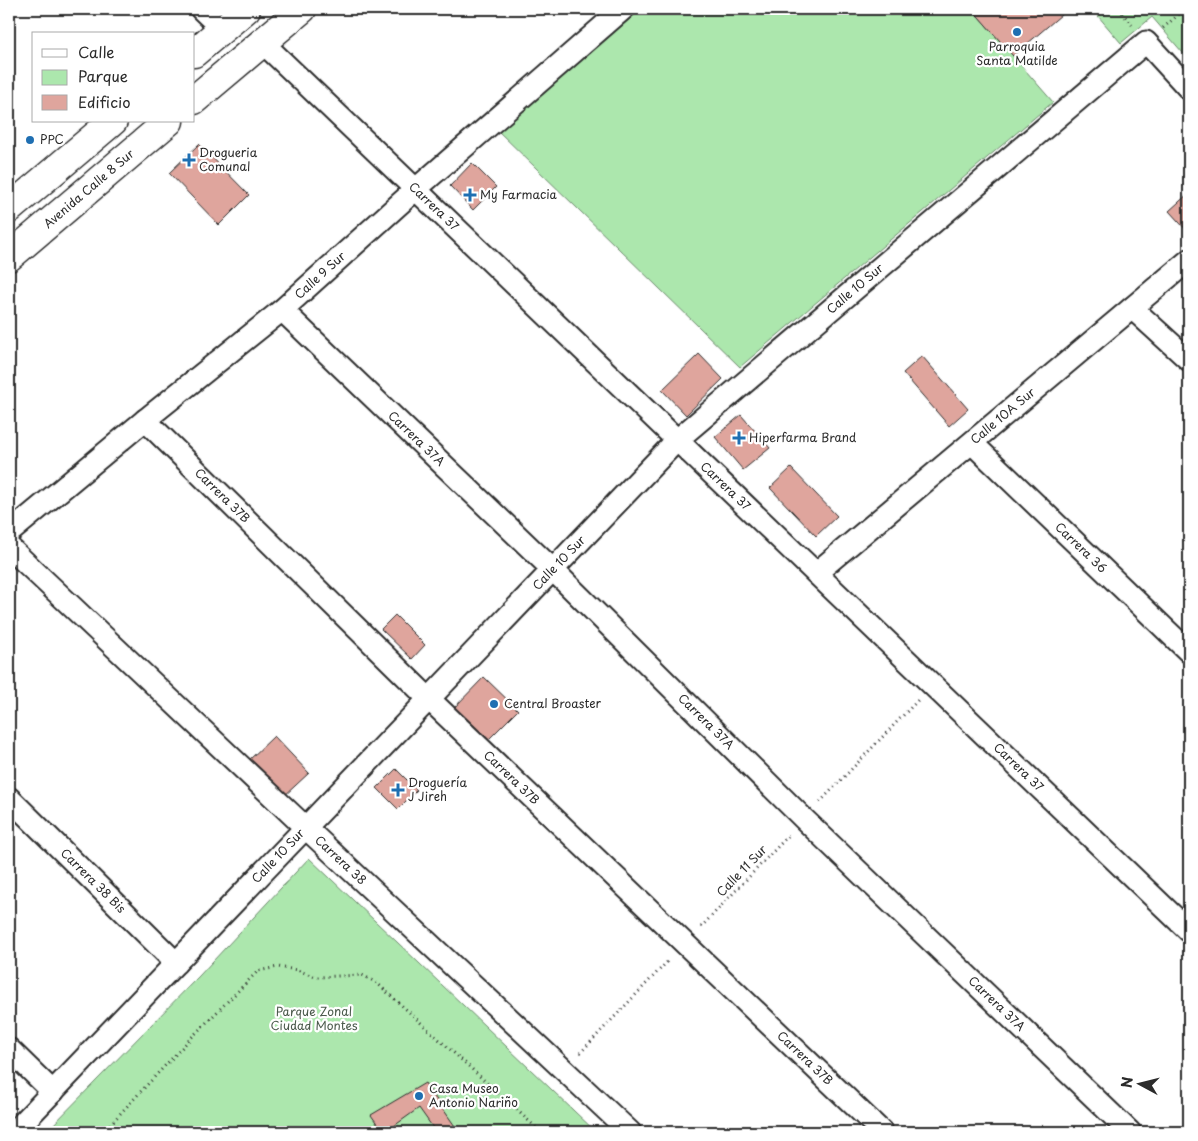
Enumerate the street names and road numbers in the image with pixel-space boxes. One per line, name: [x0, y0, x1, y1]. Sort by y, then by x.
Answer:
street label: Avenida Calle 8 Sur: [39, 144, 138, 232]
street label: Carrera 37: [405, 177, 464, 235]
street label: Calle 9 Sur: [290, 247, 349, 303]
street label: Calle 10 Sur: [822, 258, 887, 317]
street label: Calle 10A Sur: [966, 383, 1039, 448]
street label: Carrera 37A: [384, 406, 449, 470]
street label: Carrera 37: [697, 457, 756, 515]
street label: Carrera 37B: [191, 464, 254, 526]
street label: Carrera 36: [1051, 518, 1111, 576]
street label: Calle 10 Sur: [528, 531, 589, 594]
street label: Carrera 37A: [675, 689, 739, 753]
street label: Carrera 37: [990, 738, 1049, 796]
street label: Carrera 37B: [480, 746, 544, 808]
street label: Calle 10 Sur: [247, 824, 308, 887]
street label: Carrera 38: [311, 831, 371, 888]
street label: Calle 11 Sur: [712, 840, 771, 900]
street label: Carrera 38 Bis: [57, 844, 131, 917]
street label: Carrera 37A: [965, 971, 1030, 1035]
street label: Carrera 37B: [774, 1026, 837, 1089]

